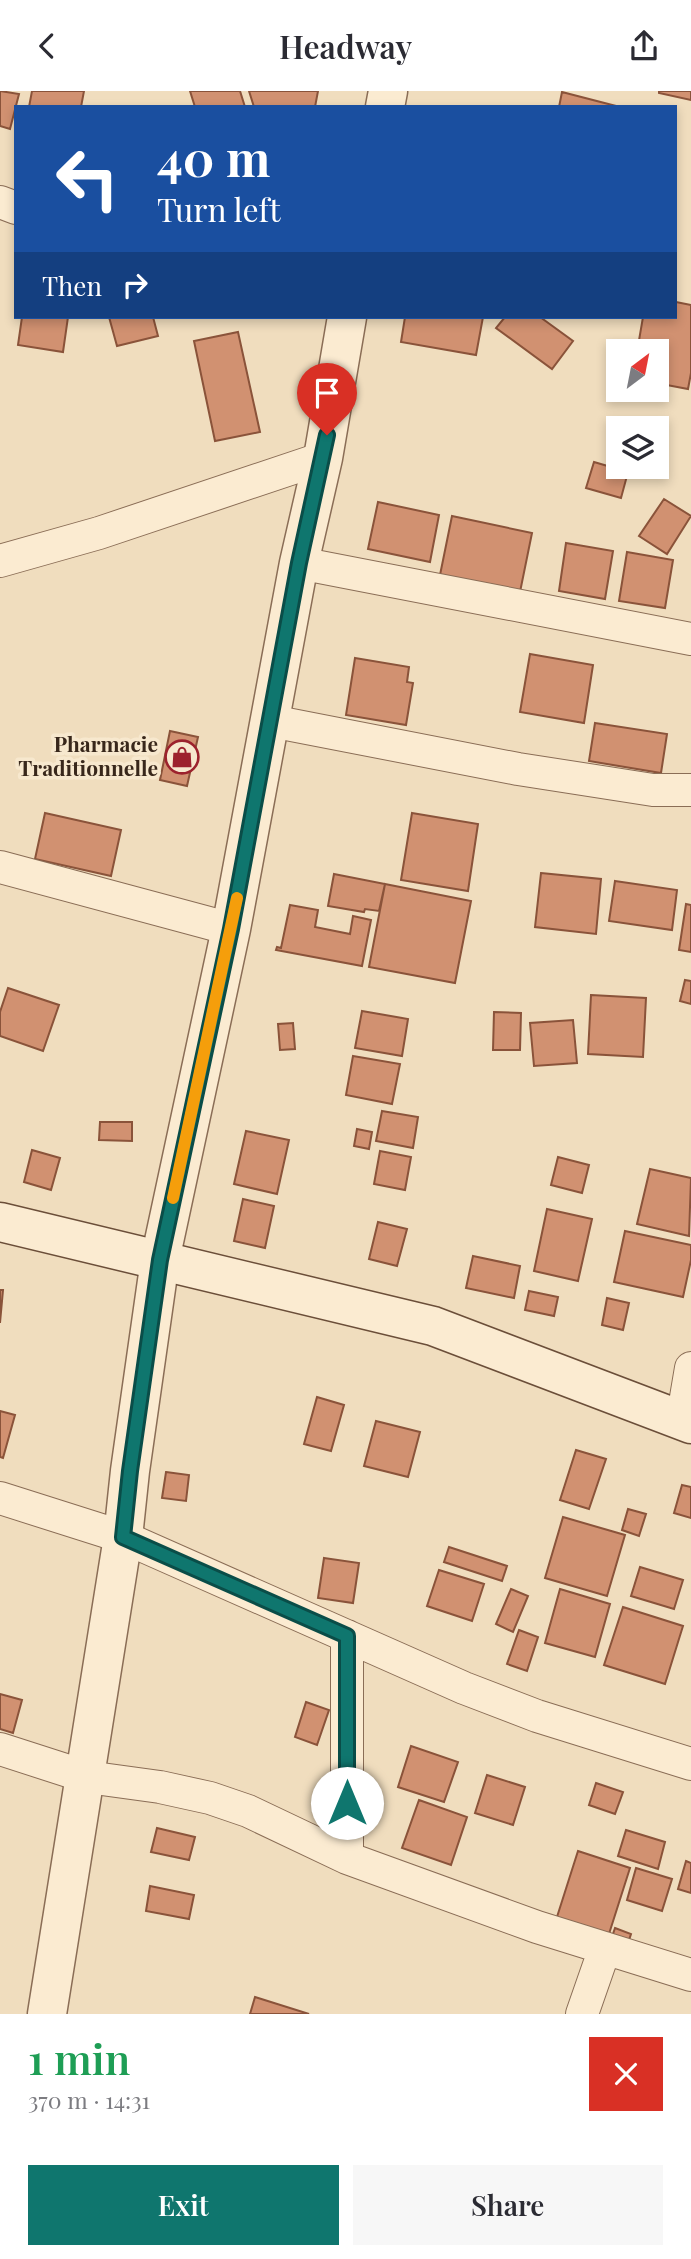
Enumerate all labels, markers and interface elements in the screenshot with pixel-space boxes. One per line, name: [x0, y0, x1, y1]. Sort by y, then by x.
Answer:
text: Headway: [279, 24, 412, 67]
icon: back: [28, 27, 66, 65]
icon: share: [625, 27, 663, 65]
text: 40 m: [157, 124, 270, 189]
icon: left: [42, 133, 133, 224]
text: Turn left: [157, 187, 281, 230]
icon: right: [116, 266, 154, 304]
text: Then: [42, 268, 102, 303]
north arrow: [606, 339, 668, 403]
map controls: [606, 339, 669, 479]
pin: [297, 363, 357, 435]
icon: arrive: [308, 374, 346, 412]
button: layers: [606, 416, 669, 479]
place label: Pharmacie Traditionnelle: [18, 729, 158, 781]
shop icon: Pharmacie Traditionnelle: [163, 738, 201, 776]
position arrow: [310, 1766, 384, 1840]
text: 1 min: [28, 2030, 130, 2086]
button: close: [589, 2037, 663, 2111]
text: 370 m · 14:31: [28, 2084, 150, 2115]
button: Exit: [28, 2165, 339, 2245]
button: Share: [353, 2165, 663, 2245]

